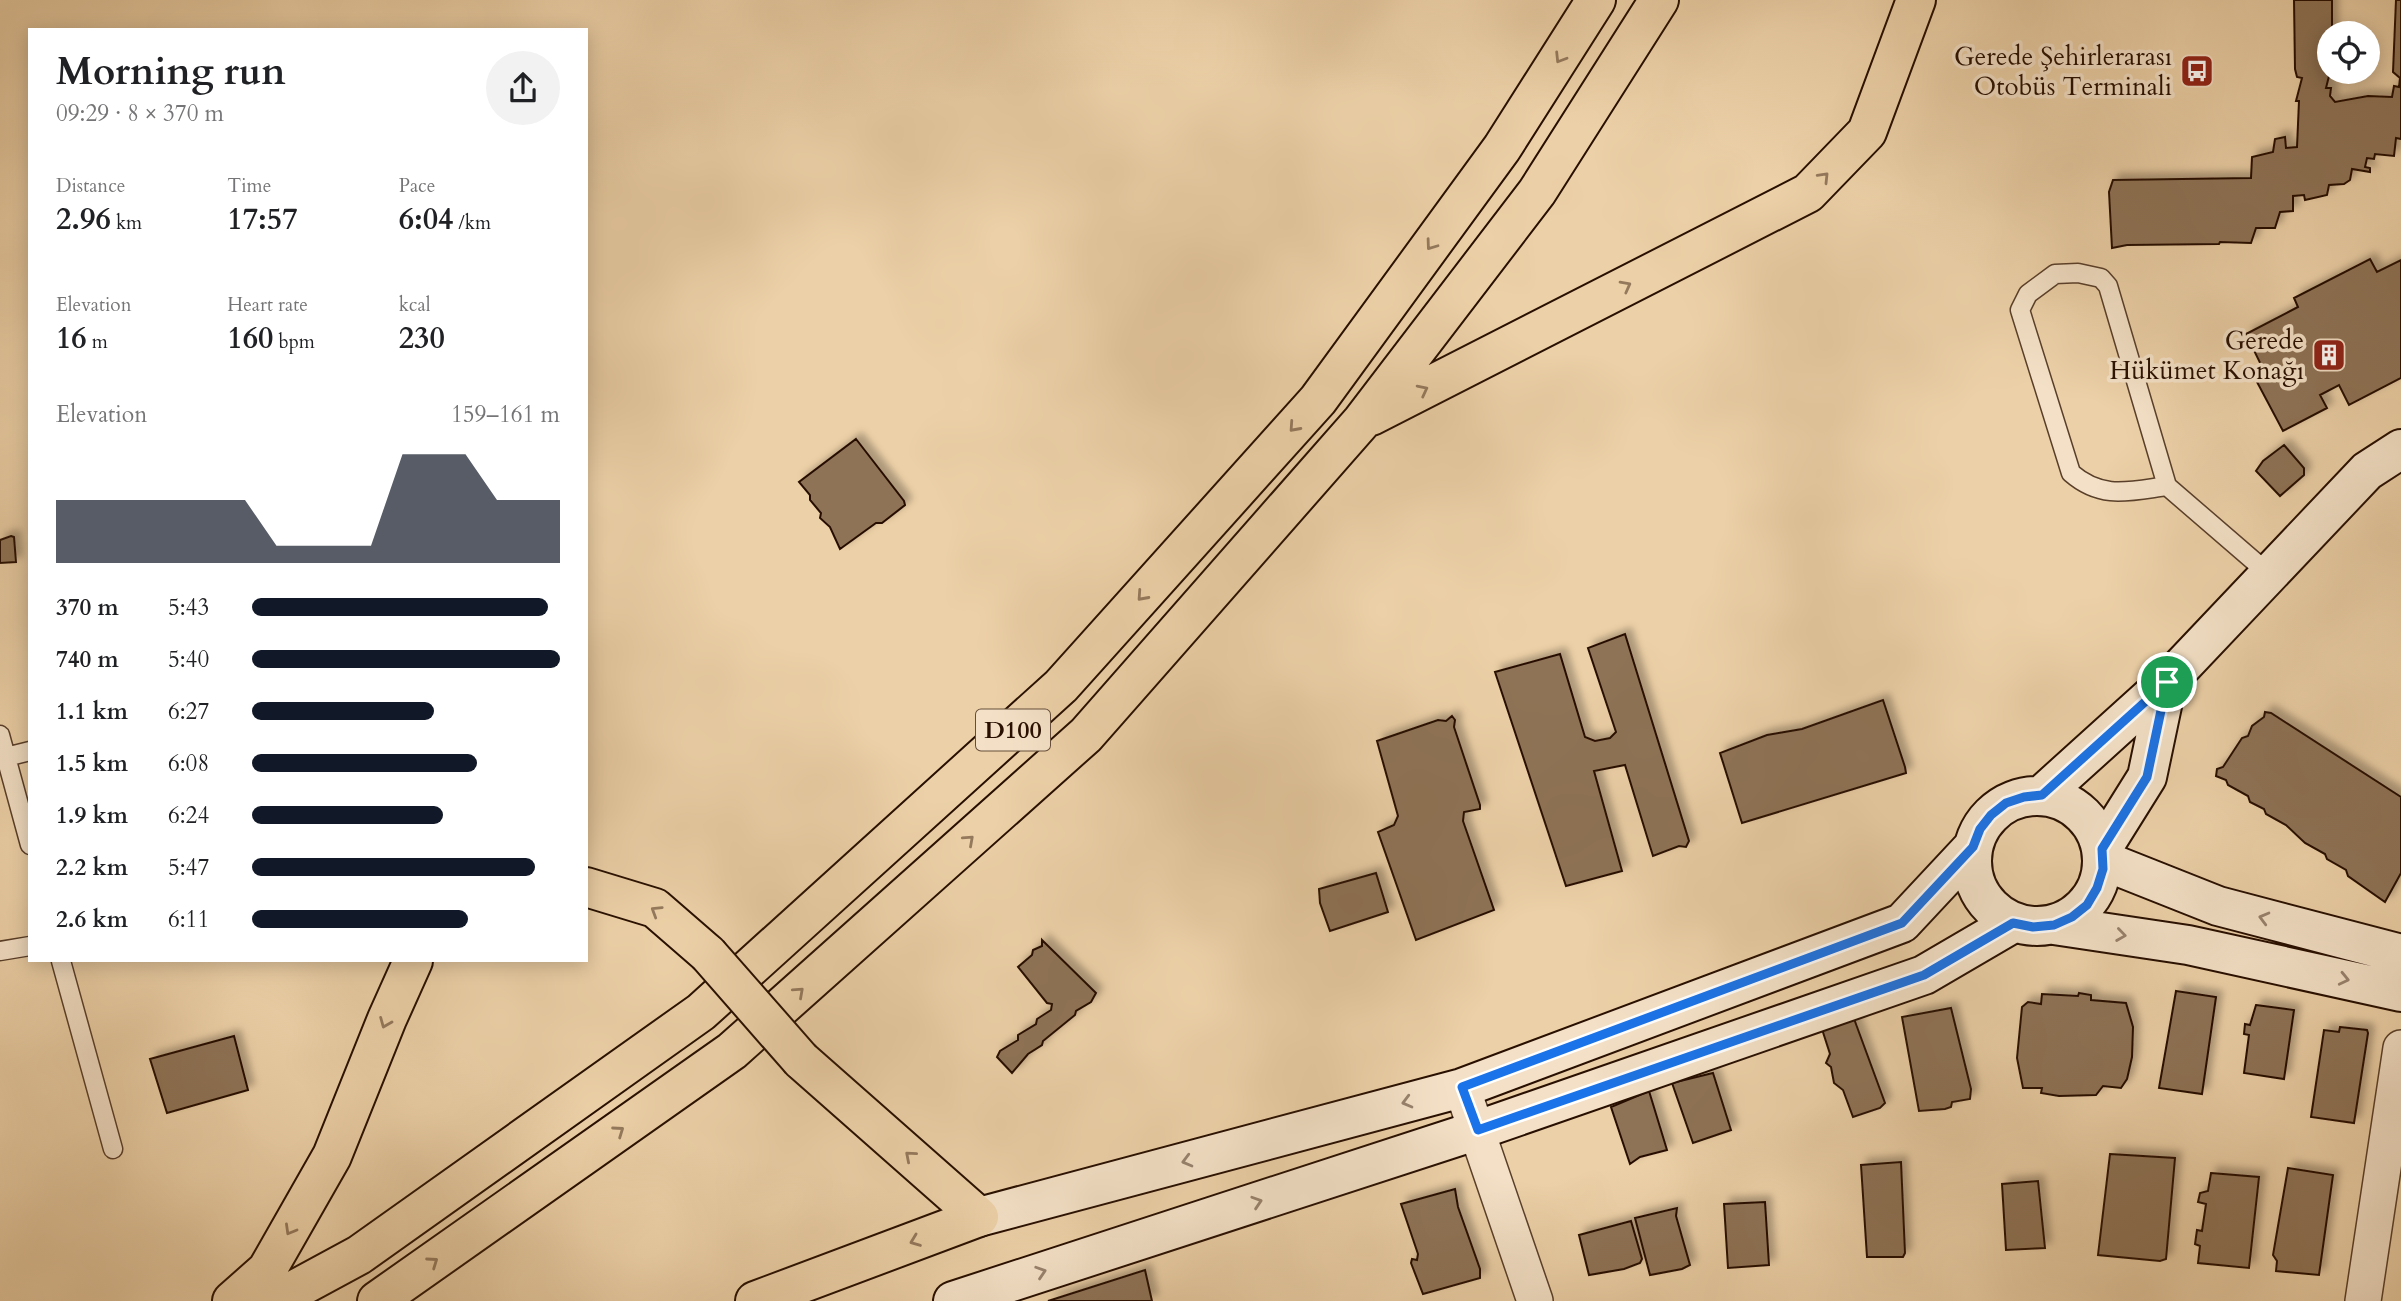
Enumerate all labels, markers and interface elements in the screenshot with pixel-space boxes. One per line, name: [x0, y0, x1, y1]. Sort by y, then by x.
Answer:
map controls: [2317, 21, 2380, 84]
button: locate: [2317, 21, 2380, 84]
place label: Gerede Şehirlerarası Otobüs Terminali: [1954, 39, 2172, 104]
text: Morning run: [56, 46, 286, 98]
one-way arrow: [1555, 50, 1568, 63]
button: share: [486, 51, 560, 125]
bus stop icon: Gerede Şehirlerarası Otobüs Terminali: [2178, 52, 2216, 90]
text: 09:29 · 8 × 370 m: [56, 98, 224, 129]
one-way arrow: [1815, 172, 1828, 185]
text: Distance: [56, 173, 125, 199]
text: Time: [227, 173, 271, 199]
text: Pace: [399, 173, 435, 199]
text: 2.96: [56, 199, 111, 240]
text: 17:57: [227, 199, 298, 240]
text: 6:04: [399, 199, 453, 240]
text: km: [111, 210, 142, 236]
text: /km: [453, 210, 491, 236]
one-way arrow: [1427, 238, 1439, 250]
one-way arrow: [1619, 281, 1631, 295]
text: Elevation: [56, 292, 131, 318]
text: Heart rate: [227, 292, 308, 318]
text: kcal: [399, 292, 431, 318]
text: 16: [56, 318, 87, 359]
text: 160: [227, 318, 273, 359]
text: 230: [399, 318, 445, 359]
place label: Gerede Hükümet Konağı: [2110, 323, 2304, 388]
text: m: [87, 329, 108, 355]
text: bpm: [273, 329, 315, 355]
building icon: Gerede Hükümet Konağı: [2310, 336, 2348, 374]
one-way arrow: [1416, 384, 1428, 398]
text: Elevation: [56, 399, 147, 430]
text: 159–161 m: [451, 399, 560, 430]
one-way arrow: [1290, 418, 1302, 431]
one-way arrow: [1138, 588, 1150, 601]
text: 370 m: [56, 592, 119, 623]
text: 5:43: [168, 592, 209, 623]
text: 740 m: [56, 644, 119, 675]
text: 5:40: [168, 644, 209, 675]
pin: [2137, 652, 2197, 712]
icon: arrive: [2148, 663, 2186, 701]
text: 1.1 km: [56, 696, 128, 727]
text: 6:27: [168, 696, 209, 727]
road number: D100: [976, 710, 1050, 750]
text: 1.5 km: [56, 748, 128, 779]
text: 6:08: [168, 748, 209, 779]
text: 1.9 km: [56, 800, 128, 831]
text: 6:24: [168, 800, 209, 831]
one-way arrow: [960, 836, 973, 848]
text: 2.2 km: [56, 852, 128, 883]
text: 5:47: [168, 852, 209, 883]
text: 2.6 km: [56, 904, 128, 935]
text: 6:11: [168, 904, 209, 935]
one-way arrow: [650, 907, 663, 920]
one-way arrow: [2258, 912, 2270, 926]
one-way arrow: [2115, 927, 2127, 942]
one-way arrow: [2338, 971, 2350, 986]
one-way arrow: [791, 987, 804, 1000]
one-way arrow: [380, 1017, 394, 1029]
one-way arrow: [1401, 1094, 1413, 1109]
one-way arrow: [611, 1127, 624, 1139]
one-way arrow: [905, 1152, 918, 1164]
one-way arrow: [1181, 1153, 1193, 1168]
one-way arrow: [1250, 1196, 1263, 1210]
one-way arrow: [286, 1222, 299, 1235]
one-way arrow: [910, 1233, 922, 1247]
one-way arrow: [425, 1258, 438, 1270]
one-way arrow: [1034, 1266, 1046, 1280]

